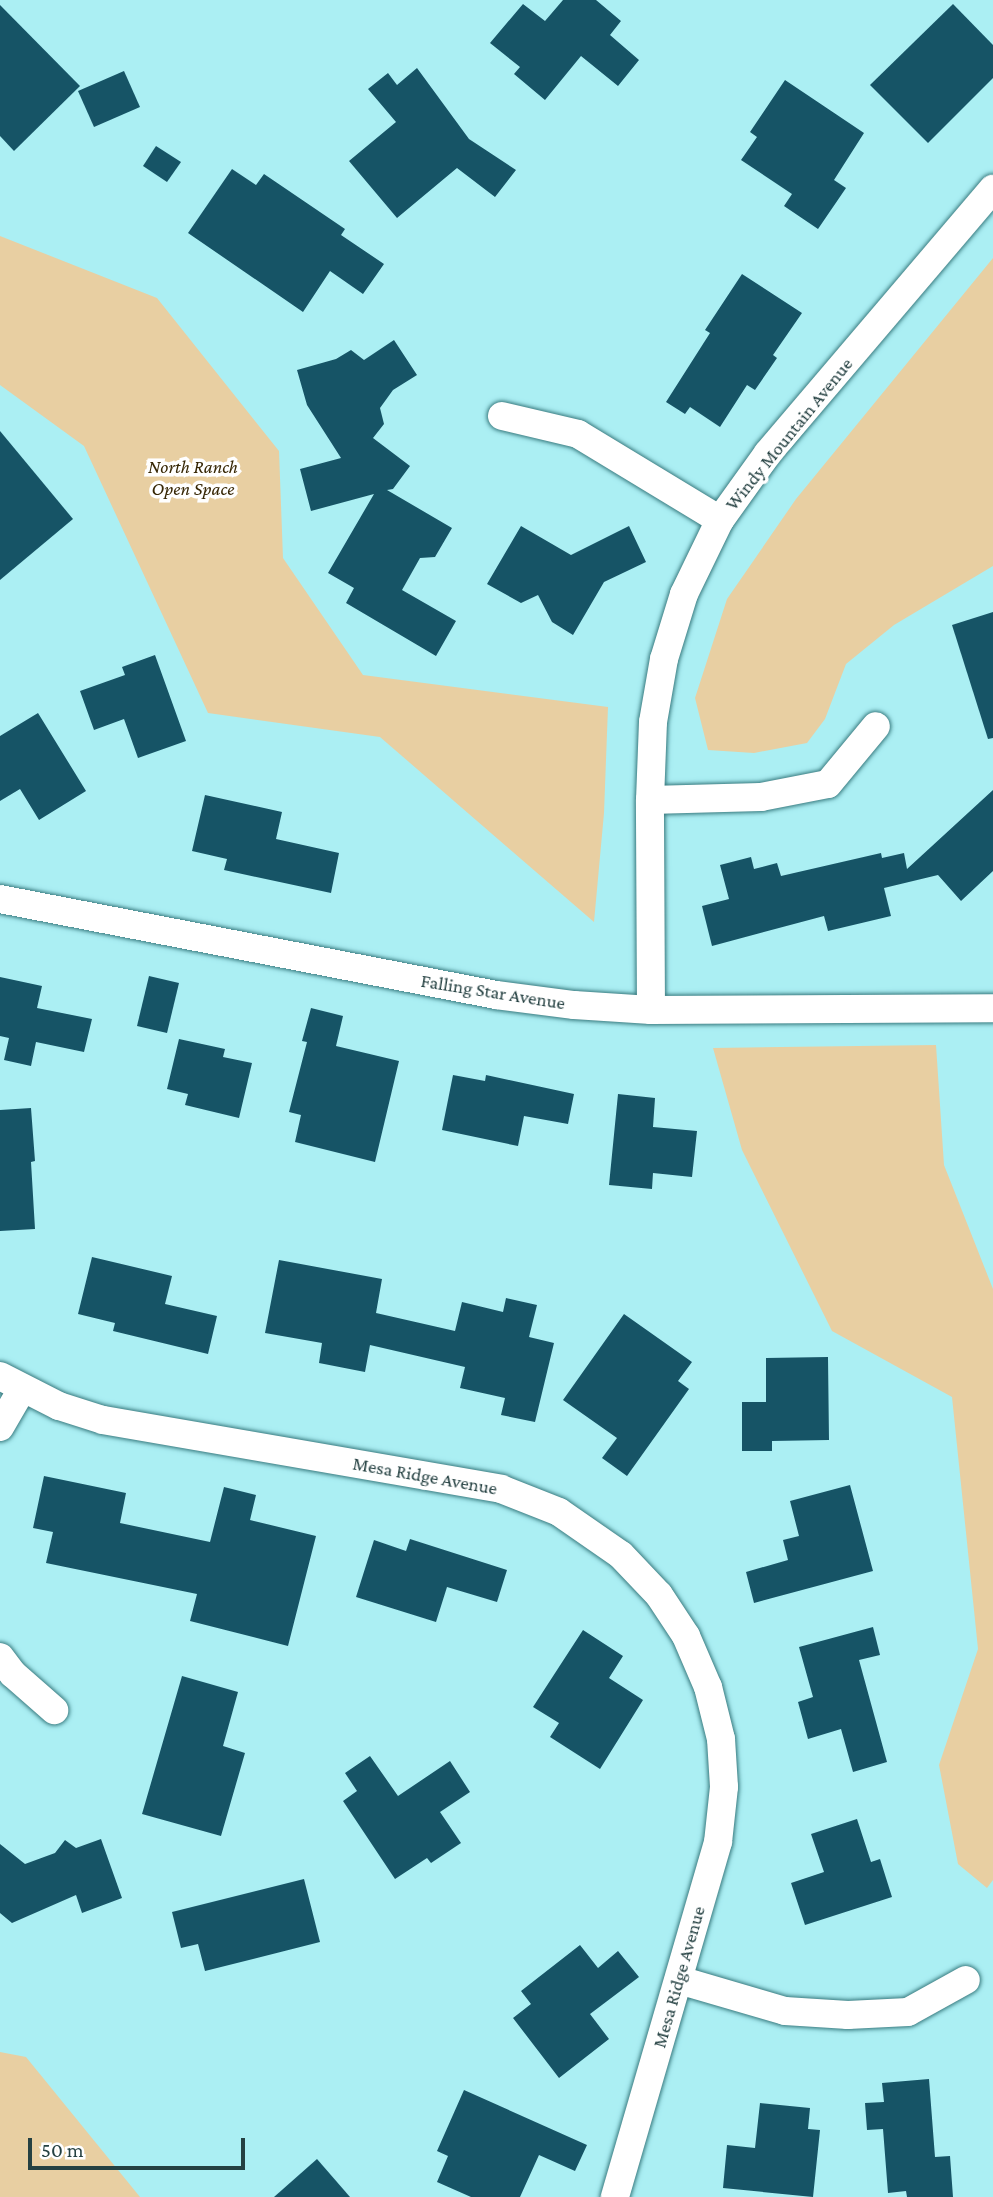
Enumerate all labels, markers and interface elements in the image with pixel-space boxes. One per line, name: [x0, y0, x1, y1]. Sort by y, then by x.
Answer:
street label: Windy Mountain Avenue: [720, 353, 858, 515]
park label: North Ranch Open Space: [148, 456, 238, 500]
street label: Falling Star Avenue: [419, 969, 567, 1015]
street label: Mesa Ridge Avenue: [351, 1452, 499, 1500]
street label: Mesa Ridge Avenue: [648, 1903, 710, 2051]
scale bar: [32, 2124, 248, 2168]
text: 50 m: [41, 2138, 84, 2162]

